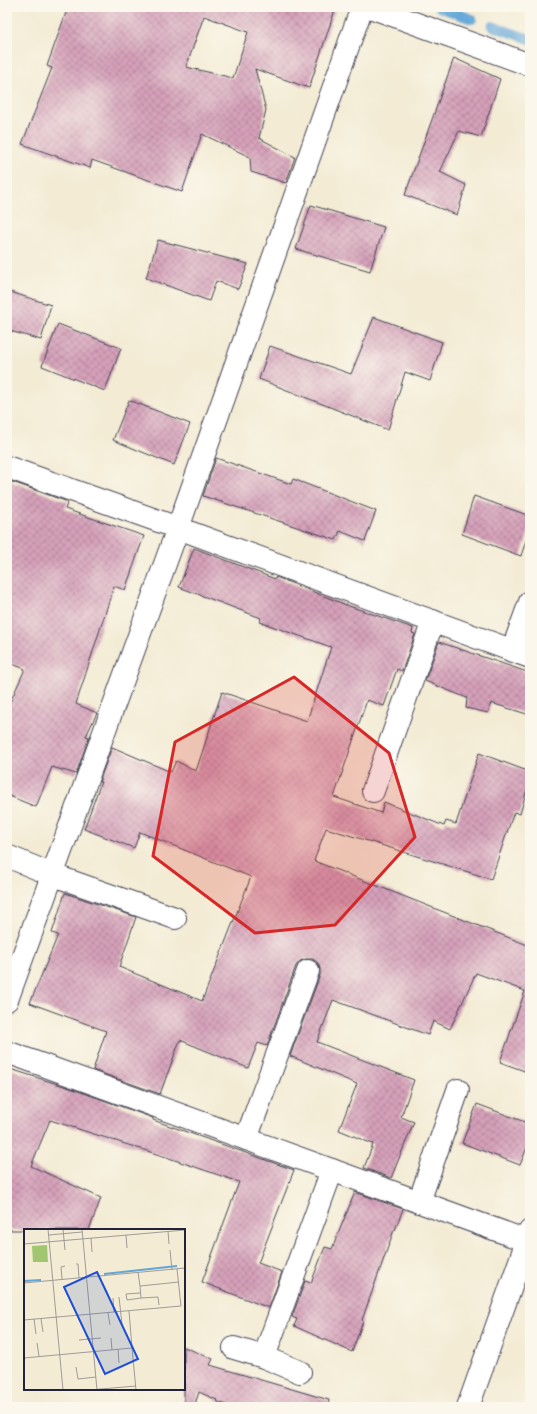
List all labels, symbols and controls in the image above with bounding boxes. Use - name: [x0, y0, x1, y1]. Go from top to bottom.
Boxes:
- inset map: [24, 1229, 185, 1390]

